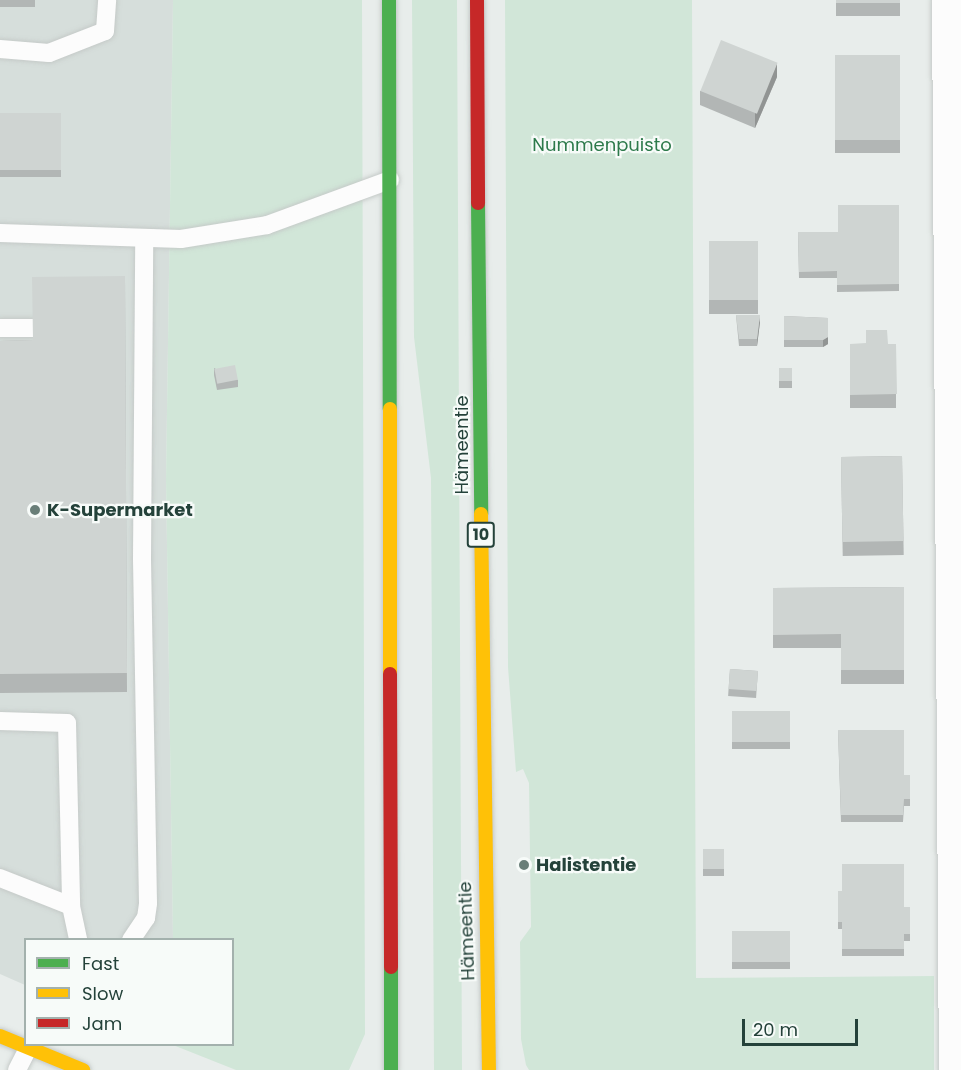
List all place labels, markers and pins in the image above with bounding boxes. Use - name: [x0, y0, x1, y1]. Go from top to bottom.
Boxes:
- place label: K-Supermarket: [47, 499, 193, 521]
- marker: K-Supermarket: [28, 503, 42, 517]
- place label: Halistentie: [536, 854, 636, 876]
- marker: Halistentie: [517, 858, 531, 872]

